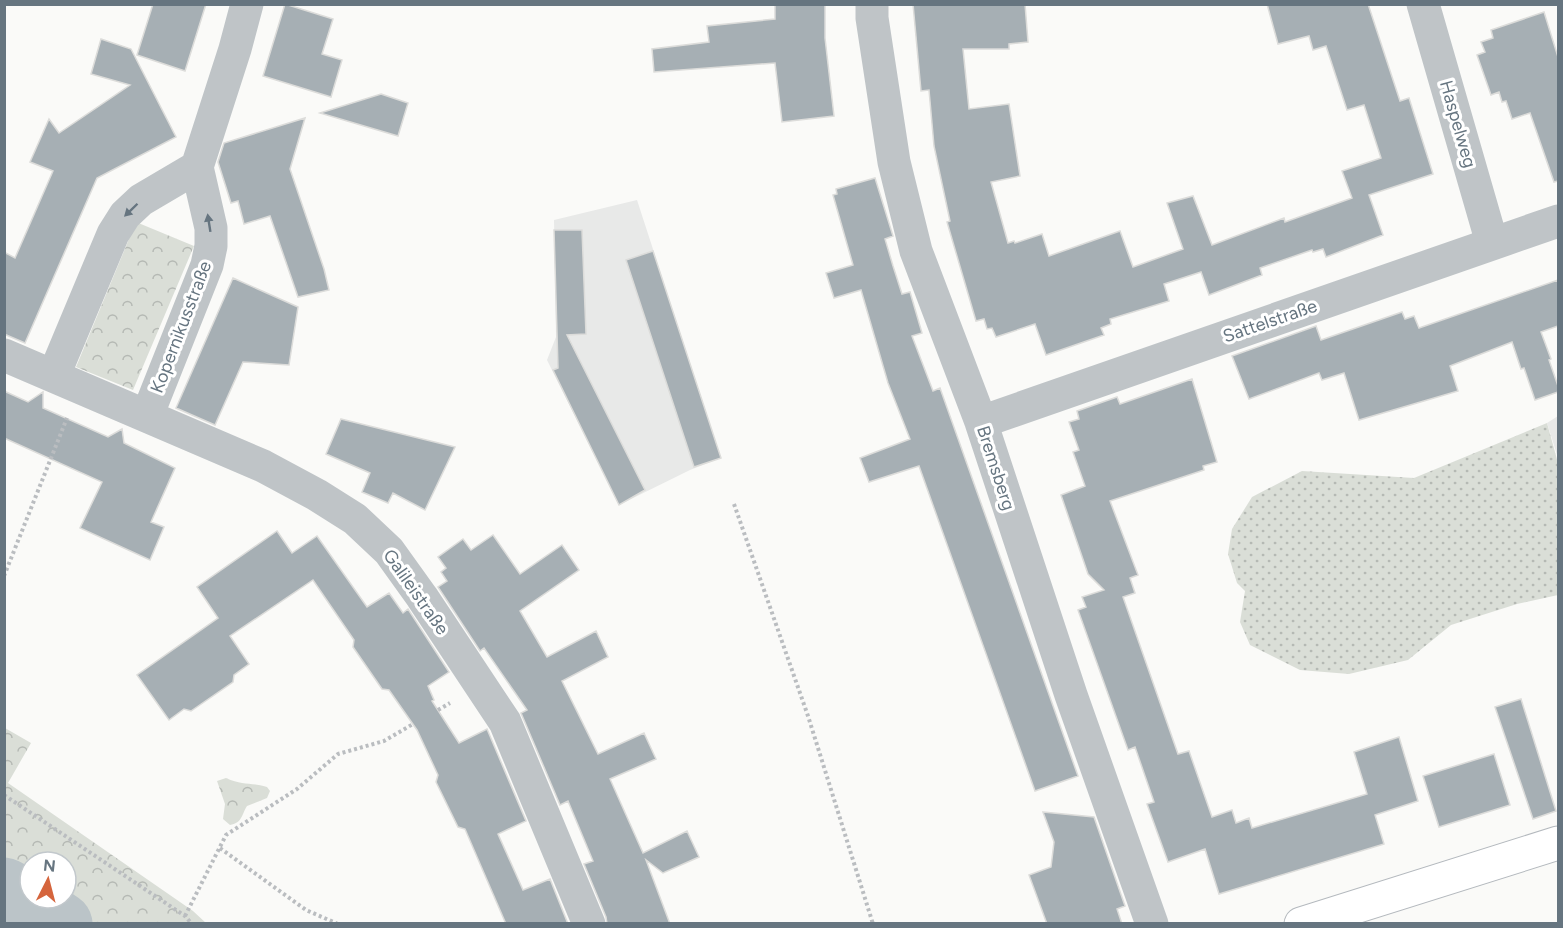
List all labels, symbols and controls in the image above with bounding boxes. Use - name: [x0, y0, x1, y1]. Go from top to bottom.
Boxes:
- street label: Haspelweg: [1435, 78, 1481, 170]
- one-way arrow: [124, 203, 138, 217]
- one-way arrow: [204, 213, 213, 232]
- street label: Kopernikusstraße: [146, 258, 216, 396]
- street label: Sattelstraße: [1220, 295, 1320, 347]
- street label: Bremsberg: [972, 423, 1020, 513]
- street label: Galileistraße: [378, 545, 454, 639]
- north arrow: [18, 850, 78, 910]
- text: N: [42, 855, 57, 876]

